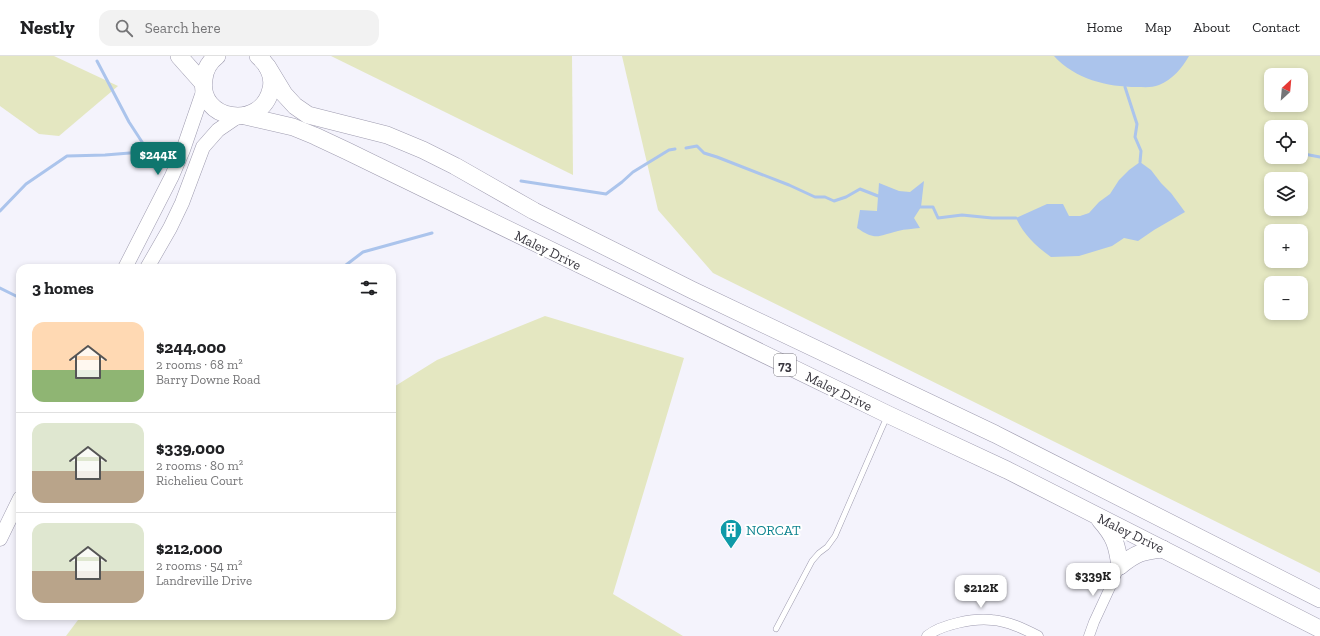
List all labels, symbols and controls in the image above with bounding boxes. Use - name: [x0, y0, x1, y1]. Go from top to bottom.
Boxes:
- search box: [99, 10, 379, 46]
- text: Nestly: [20, 16, 75, 39]
- icon: search: [113, 17, 135, 39]
- text: Search here: [145, 19, 221, 37]
- text: Home: [1087, 19, 1123, 36]
- text: Map: [1145, 19, 1171, 36]
- text: About: [1193, 19, 1230, 36]
- text: Contact: [1252, 19, 1300, 36]
- north arrow: [1264, 68, 1308, 112]
- map controls: [1264, 68, 1308, 320]
- button: locate: [1264, 120, 1308, 164]
- pin: $244K: [130, 142, 186, 176]
- text: $244K: [140, 147, 176, 162]
- button: layers: [1264, 172, 1308, 216]
- button: +: [1264, 224, 1308, 268]
- street label: Maley Drive: [512, 227, 584, 274]
- button: −: [1264, 276, 1308, 320]
- icon: filters: [358, 277, 380, 299]
- text: 3 homes: [32, 278, 94, 298]
- text: $244,000: [156, 337, 226, 357]
- icon: home: [64, 338, 112, 386]
- road number: 73: [774, 354, 796, 376]
- text: 2 rooms · 68 m²: [156, 357, 243, 372]
- street label: Maley Drive: [803, 368, 875, 415]
- text: Barry Downe Road: [156, 372, 260, 387]
- text: $339,000: [156, 438, 225, 458]
- icon: home: [64, 439, 112, 487]
- text: 2 rooms · 80 m²: [156, 458, 243, 473]
- text: Richelieu Court: [156, 473, 243, 488]
- street label: Maley Drive: [1095, 510, 1167, 557]
- building icon: NORCAT: [718, 517, 744, 550]
- place label: NORCAT: [746, 522, 801, 539]
- text: $212,000: [156, 538, 223, 558]
- icon: home: [64, 539, 112, 587]
- text: 2 rooms · 54 m²: [156, 558, 242, 573]
- pin: $339K: [1065, 563, 1121, 597]
- text: $339K: [1075, 568, 1111, 583]
- text: Landreville Drive: [156, 573, 252, 588]
- pin: $212K: [953, 575, 1009, 609]
- text: $212K: [964, 580, 998, 595]

